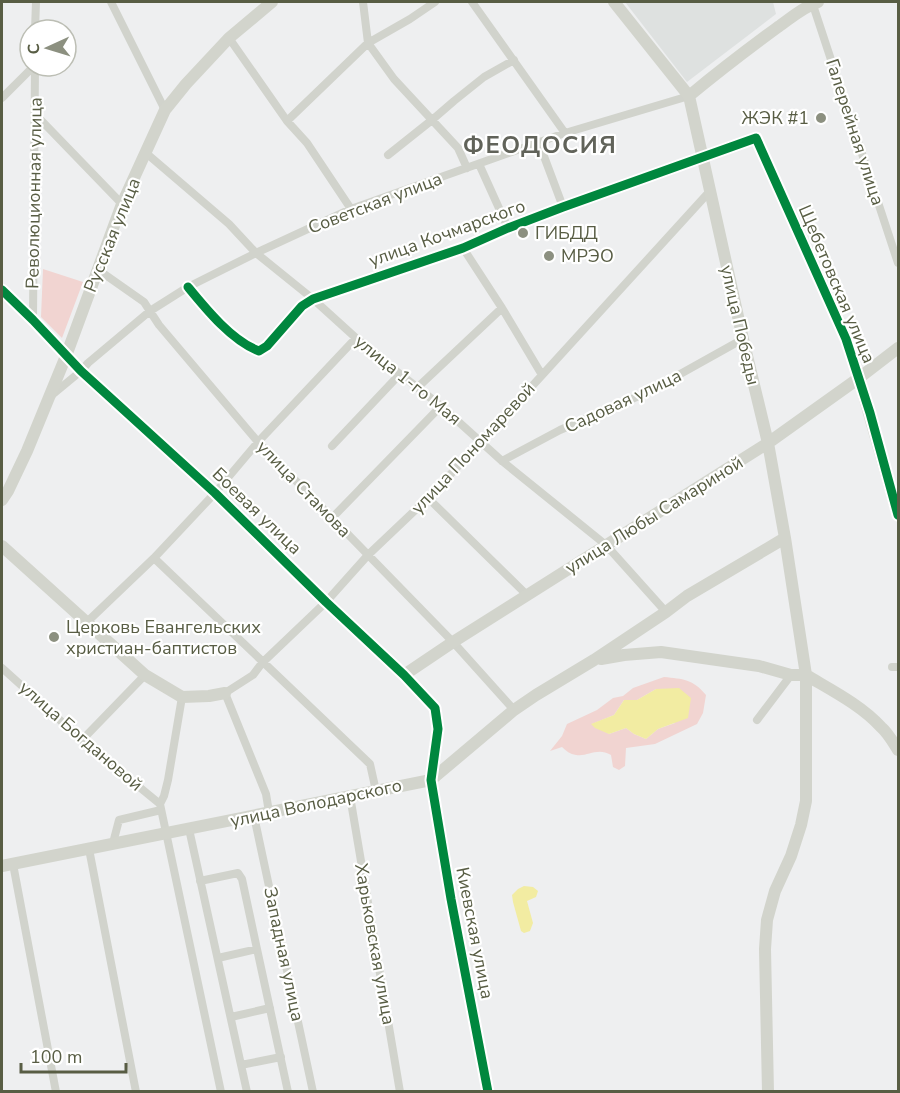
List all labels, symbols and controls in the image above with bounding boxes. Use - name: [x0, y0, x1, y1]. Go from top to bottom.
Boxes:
- north arrow: [18, 18, 78, 78]
- text: С: [23, 43, 45, 55]
- street label: Галерейная улица: [820, 56, 890, 208]
- street label: Революционная улица: [20, 97, 48, 289]
- place label: ЖЭК #1: [741, 106, 809, 130]
- marker: ЖЭК #1: [814, 111, 828, 125]
- district label: ФЕОДОСИЯ: [463, 129, 617, 161]
- street label: Советская улица: [304, 166, 446, 240]
- street label: Русская улица: [78, 174, 146, 296]
- street label: улица Кочмарского: [365, 194, 529, 272]
- street label: Щебетовская улица: [793, 201, 881, 367]
- place label: ГИБДД: [535, 221, 598, 245]
- marker: ГИБДД: [516, 226, 530, 240]
- place label: МРЭО: [561, 244, 614, 268]
- marker: МРЭО: [542, 249, 556, 263]
- street label: улица Победы: [715, 263, 765, 387]
- street label: улица 1-го Мая: [350, 330, 466, 430]
- street label: Садовая улица: [561, 363, 685, 439]
- street label: улица Пономаревой: [406, 377, 540, 519]
- street label: улица Стамова: [252, 435, 356, 543]
- street label: улица Любы Самариной: [560, 450, 748, 580]
- street label: Боевая улица: [207, 462, 307, 560]
- place label: Церковь Евангельских христиан-баптистов: [66, 615, 261, 660]
- marker: Церковь Евангельских христиан-баптистов: [47, 630, 61, 644]
- street label: улица Богдановой: [14, 676, 148, 796]
- street label: улица Володарского: [228, 773, 404, 833]
- street label: Харьковская улица: [349, 861, 401, 1027]
- street label: Киевская улица: [450, 865, 500, 1001]
- street label: Западная улица: [258, 885, 310, 1023]
- scale bar: [21, 1036, 126, 1074]
- text: 100 m: [30, 1045, 82, 1069]

